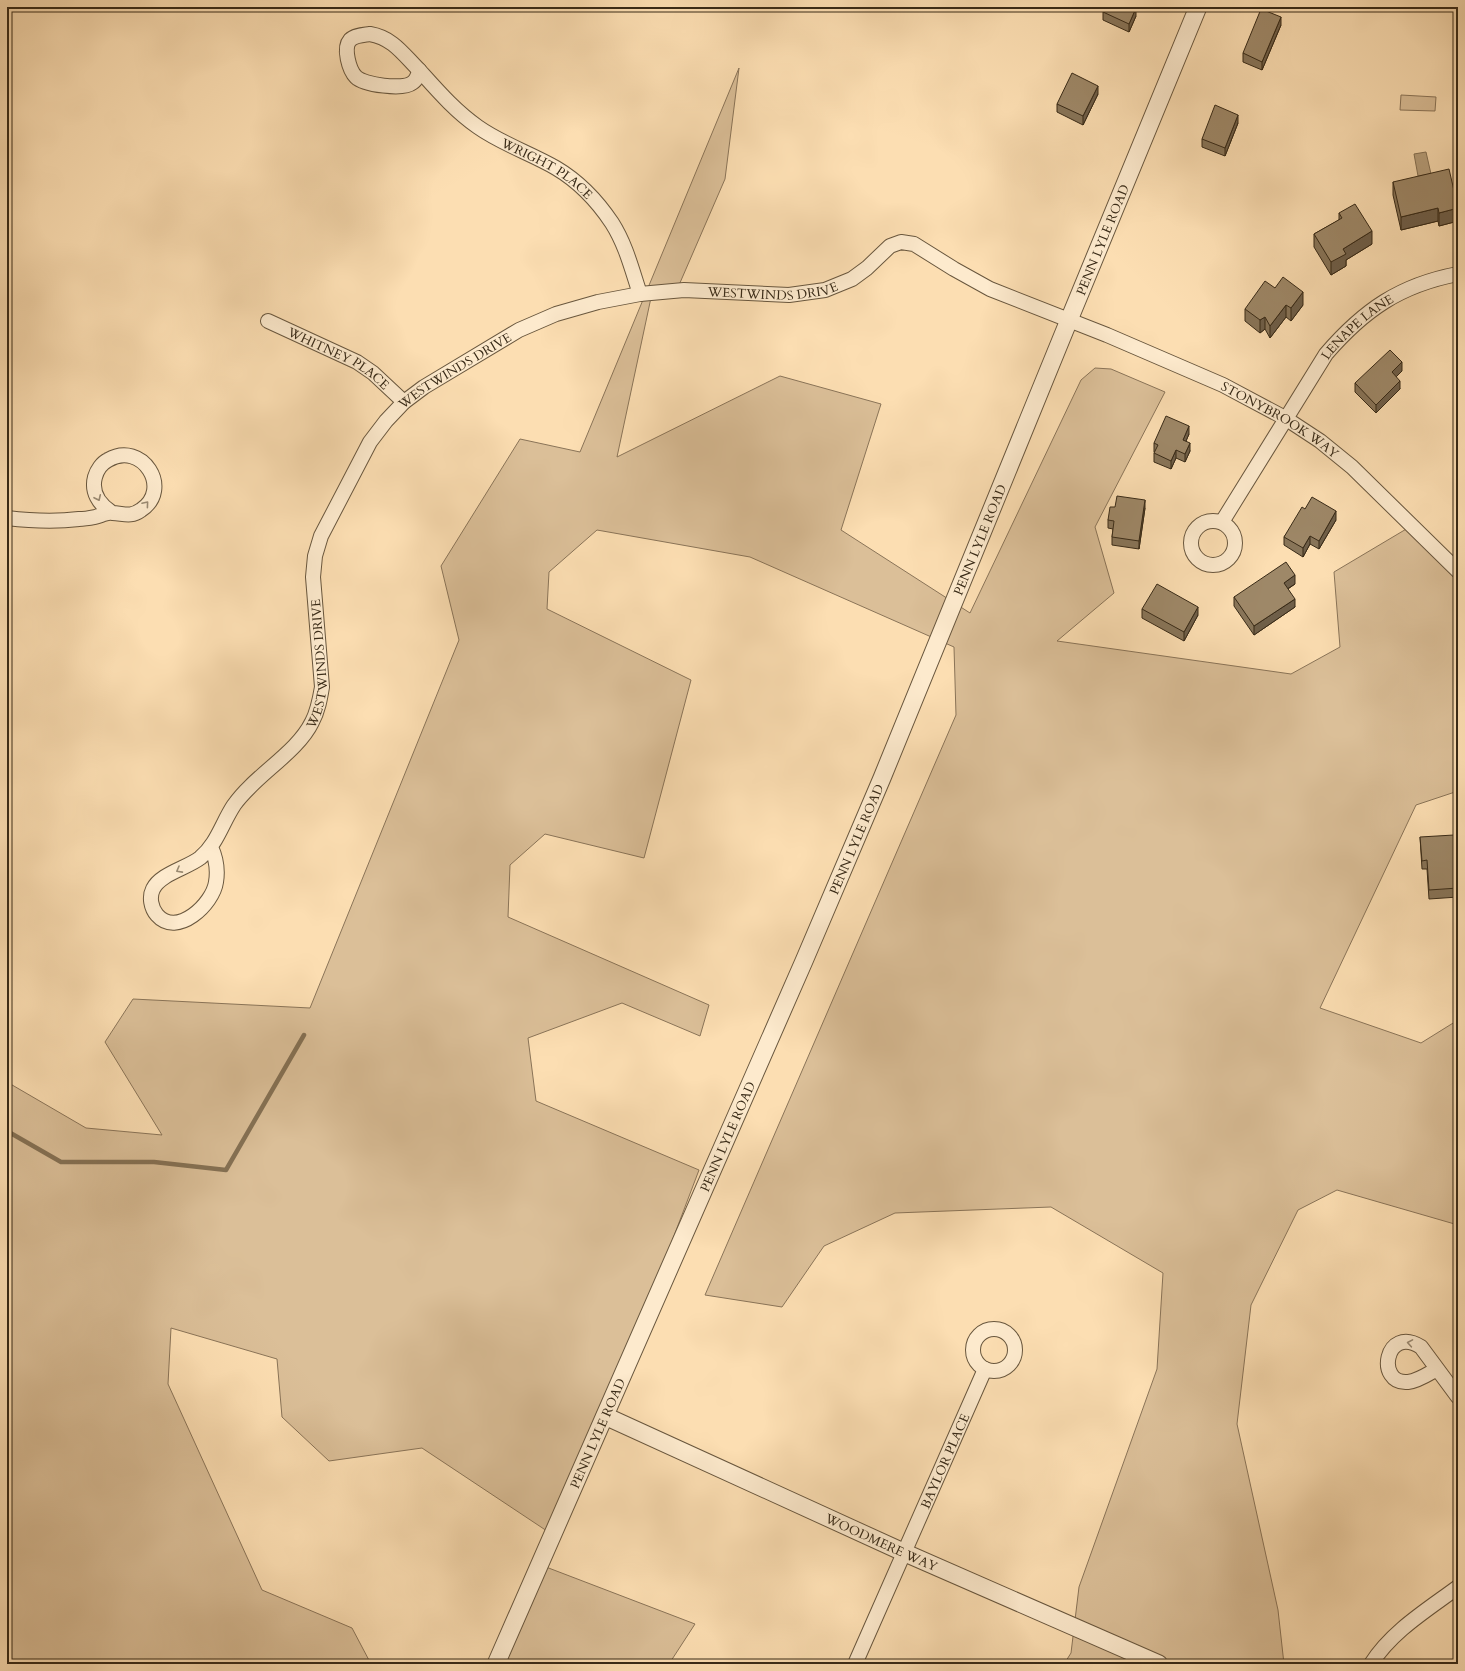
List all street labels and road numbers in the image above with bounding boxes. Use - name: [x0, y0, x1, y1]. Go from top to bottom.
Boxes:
- street label: WRIGHT PLACE: [497, 134, 597, 203]
- street label: PENN LYLE ROAD: [1072, 182, 1134, 298]
- street label: WESTWINDS DRIVE: [706, 278, 841, 305]
- street label: LENAPE LANE: [1317, 290, 1397, 363]
- street label: WHITNEY PLACE: [284, 323, 393, 394]
- street label: WESTWINDS DRIVE: [394, 329, 515, 414]
- street label: STONYBROOK WAY: [1218, 378, 1343, 463]
- street label: PENN LYLE ROAD: [950, 482, 1011, 598]
- street label: WESTWINDS DRIVE: [302, 598, 332, 733]
- street label: PENN LYLE ROAD: [825, 781, 888, 898]
- street label: PENN LYLE ROAD: [696, 1079, 760, 1195]
- street label: PENN LYLE ROAD: [566, 1376, 630, 1491]
- street label: BAYLOR PLACE: [917, 1411, 974, 1512]
- street label: WOODMERE WAY: [821, 1509, 941, 1576]

